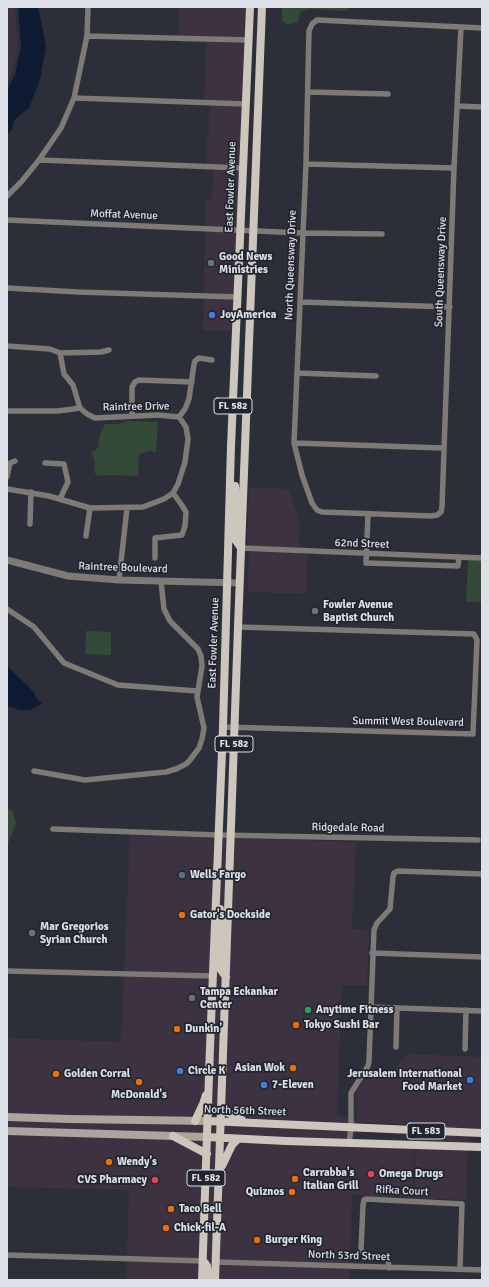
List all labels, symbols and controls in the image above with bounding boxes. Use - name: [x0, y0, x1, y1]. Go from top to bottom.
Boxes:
- street label: East Fowler Avenue: [223, 141, 239, 233]
- street label: Moffat Avenue: [90, 207, 158, 223]
- street label: North Queensway Drive: [282, 210, 300, 320]
- street label: South Queensway Drive: [432, 217, 450, 327]
- place label: Good News Ministries: [219, 250, 272, 276]
- marker: Good News Ministries: [206, 258, 216, 268]
- place label: JoyAmerica: [220, 308, 276, 322]
- marker: JoyAmerica: [207, 310, 217, 320]
- road number: FL 582: [214, 398, 252, 414]
- street label: Raintree Drive: [102, 400, 170, 414]
- street label: 62nd Street: [334, 536, 390, 552]
- street label: Raintree Boulevard: [78, 560, 168, 576]
- street label: East Fowler Avenue: [206, 597, 222, 689]
- place label: Fowler Avenue Baptist Church: [323, 598, 394, 624]
- marker: Fowler Avenue Baptist Church: [310, 606, 320, 616]
- street label: Summit West Boulevard: [352, 714, 464, 730]
- road number: FL 582: [215, 736, 253, 752]
- street label: Ridgedale Road: [312, 821, 384, 835]
- place label: Wells Fargo: [190, 868, 246, 882]
- marker: Wells Fargo: [177, 870, 187, 880]
- place label: Gator's Dockside: [190, 908, 270, 922]
- marker: Gator's Dockside: [177, 910, 187, 920]
- place label: Mar Gregorios Syrian Church: [40, 920, 109, 946]
- marker: Mar Gregorios Syrian Church: [27, 928, 37, 938]
- place label: Tampa Eckankar Center: [200, 985, 278, 1011]
- marker: Tampa Eckankar Center: [187, 993, 197, 1003]
- place label: Anytime Fitness: [316, 1003, 393, 1017]
- marker: Anytime Fitness: [303, 1005, 313, 1015]
- place label: Tokyo Sushi Bar: [304, 1018, 379, 1032]
- marker: Tokyo Sushi Bar: [291, 1020, 301, 1030]
- place label: Dunkin': [185, 1022, 222, 1036]
- marker: Dunkin': [172, 1024, 182, 1034]
- place label: Asian Wok: [235, 1061, 285, 1075]
- marker: Asian Wok: [288, 1063, 298, 1073]
- place label: Circle K: [188, 1064, 225, 1078]
- marker: Circle K: [175, 1066, 185, 1076]
- place label: Golden Corral: [64, 1067, 130, 1081]
- place label: Jerusalem International Food Market: [347, 1067, 462, 1093]
- marker: Golden Corral: [51, 1069, 61, 1079]
- marker: Jerusalem International Food Market: [465, 1075, 475, 1085]
- marker: McDonald's: [134, 1077, 144, 1087]
- place label: 7-Eleven: [272, 1078, 314, 1092]
- marker: 7-Eleven: [259, 1080, 269, 1090]
- place label: McDonald's: [111, 1088, 167, 1102]
- street label: North 56th Street: [204, 1103, 286, 1119]
- road number: FL 583: [407, 1123, 445, 1139]
- place label: Wendy's: [117, 1155, 157, 1169]
- marker: Wendy's: [104, 1157, 114, 1167]
- place label: Carrabba's Italian Grill: [303, 1166, 359, 1192]
- place label: Omega Drugs: [379, 1167, 443, 1181]
- marker: Omega Drugs: [366, 1169, 376, 1179]
- road number: FL 582: [187, 1170, 225, 1186]
- place label: CVS Pharmacy: [77, 1173, 147, 1187]
- marker: Carrabba's Italian Grill: [290, 1174, 300, 1184]
- marker: CVS Pharmacy: [150, 1175, 160, 1185]
- street label: Rifka Court: [375, 1183, 429, 1199]
- place label: Quiznos: [246, 1185, 284, 1199]
- marker: Quiznos: [287, 1187, 297, 1197]
- place label: Taco Bell: [179, 1202, 222, 1216]
- marker: Taco Bell: [166, 1204, 176, 1214]
- place label: Chick-fil-A: [174, 1221, 226, 1235]
- marker: Chick-fil-A: [161, 1223, 171, 1233]
- place label: Burger King: [265, 1233, 322, 1247]
- marker: Burger King: [252, 1235, 262, 1245]
- street label: North 53rd Street: [308, 1248, 390, 1264]

